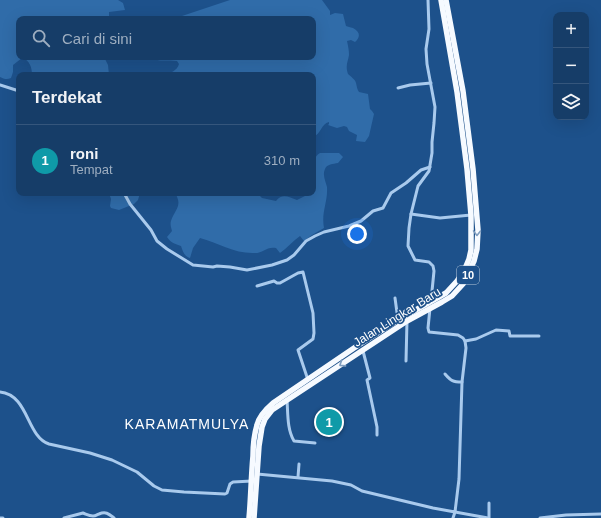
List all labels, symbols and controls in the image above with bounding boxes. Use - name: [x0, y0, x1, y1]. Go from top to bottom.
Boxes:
- map controls: [553, 12, 589, 120]
- button: +: [553, 12, 589, 48]
- search box: [16, 16, 316, 60]
- icon: search: [30, 27, 52, 49]
- text: Cari di sini: [62, 30, 132, 47]
- button: −: [553, 48, 589, 84]
- button: layers: [553, 84, 589, 120]
- text: Terdekat: [32, 88, 102, 107]
- text: roni: [70, 145, 98, 162]
- text: 1: [41, 153, 49, 168]
- text: 310 m: [264, 153, 300, 168]
- text: Tempat: [70, 162, 113, 177]
- your location: [347, 224, 367, 244]
- one-way arrow: [473, 230, 481, 236]
- road number: 10: [457, 266, 479, 284]
- street label: Jalan Lingkar Baru: [351, 285, 443, 349]
- one-way arrow: [339, 359, 346, 367]
- pin: 1: [316, 407, 342, 437]
- district label: KARAMATMULYA: [125, 416, 249, 432]

